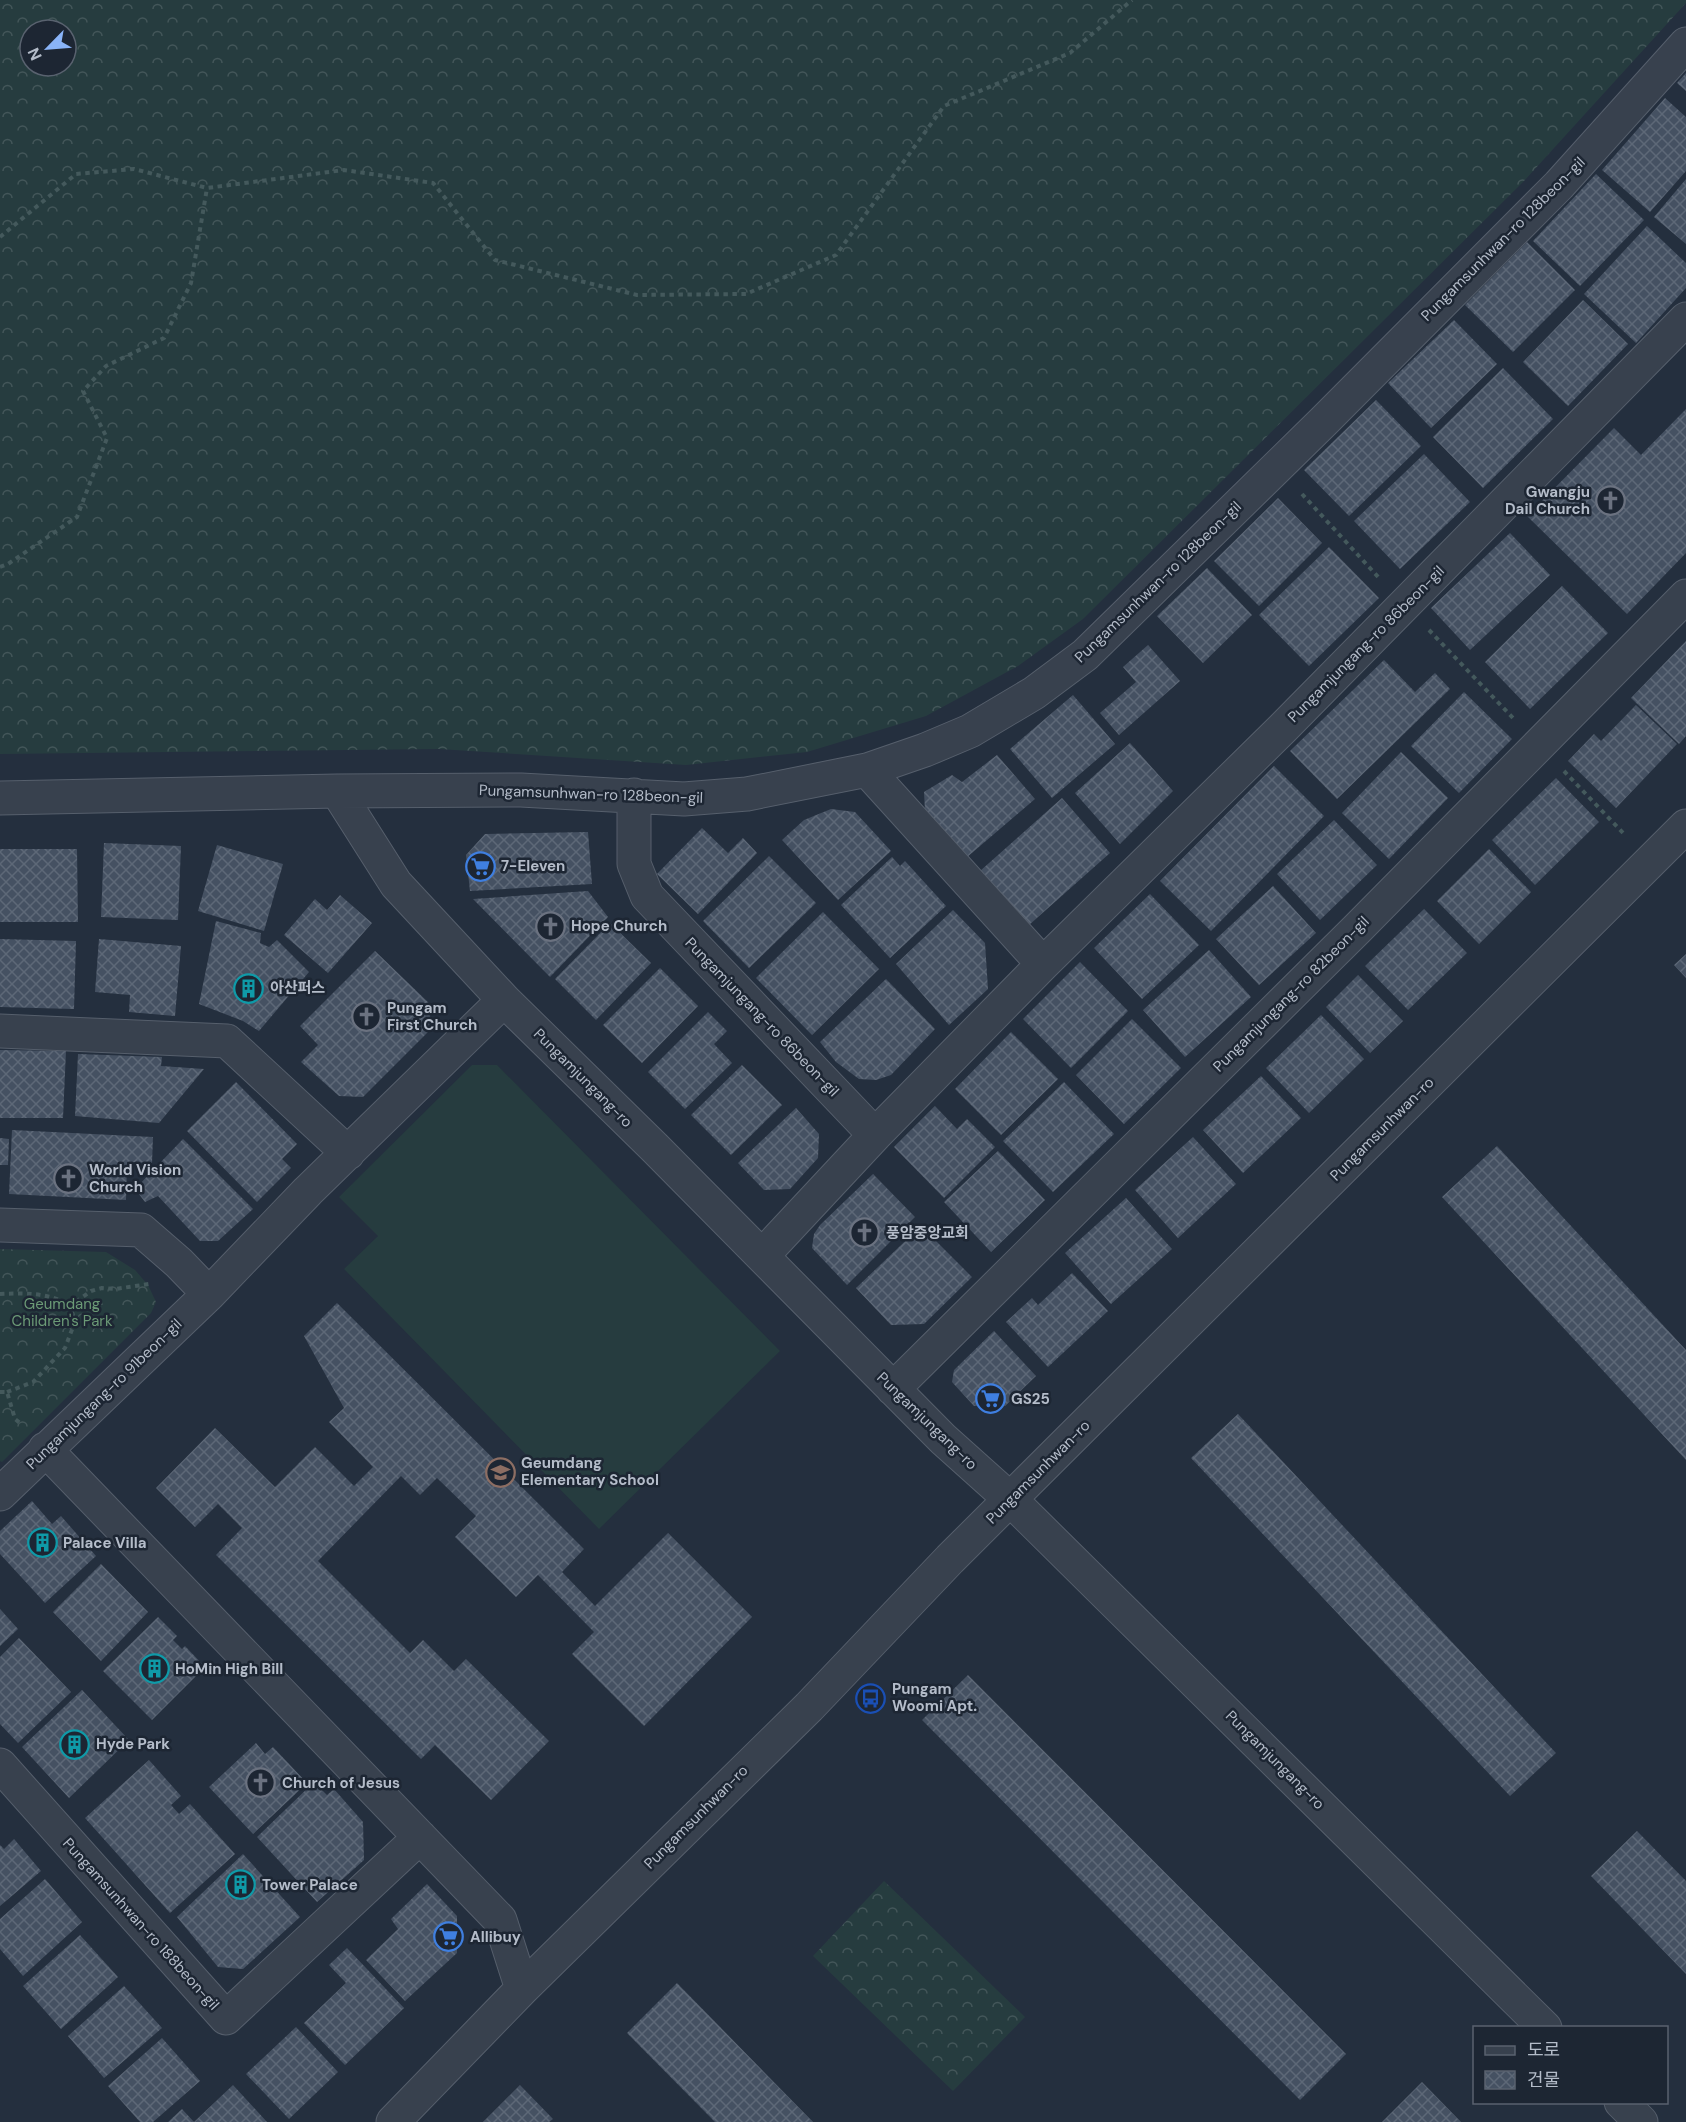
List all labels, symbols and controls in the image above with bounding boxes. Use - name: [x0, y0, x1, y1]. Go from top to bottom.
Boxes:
- north arrow: [18, 18, 78, 78]
- text: N: [23, 44, 47, 64]
- street label: Pungamsunhwan-ro 128beon-gil: [1417, 153, 1589, 325]
- place label: Gwangju Dail Church: [1505, 482, 1590, 519]
- church icon: Gwangju Dail Church: [1595, 485, 1627, 517]
- street label: Pungamsunhwan-ro 128beon-gil: [1070, 497, 1246, 667]
- street label: Pungamjungang-ro 86beon-gil: [1283, 561, 1449, 727]
- street label: Pungamsunhwan-ro 128beon-gil: [479, 780, 703, 808]
- supermarket icon: 7-Eleven: [464, 850, 496, 882]
- place label: 7-Eleven: [501, 856, 565, 876]
- church icon: Hope Church: [534, 910, 566, 942]
- street label: Pungamjungang-ro 82beon-gil: [1209, 912, 1373, 1076]
- place label: Hope Church: [571, 916, 667, 936]
- street label: Pungamjungang-ro 86beon-gil: [681, 933, 843, 1101]
- building icon: 아산퍼스: [233, 972, 265, 1004]
- place label: 아산퍼스: [270, 978, 325, 998]
- place label: Pungam First Church: [387, 998, 477, 1035]
- church icon: Pungam First Church: [350, 1001, 382, 1033]
- street label: Pungamjungang-ro: [529, 1024, 637, 1132]
- street label: Pungamsunhwan-ro: [1326, 1073, 1438, 1185]
- place label: World Vision Church: [89, 1160, 181, 1197]
- church icon: World Vision Church: [52, 1163, 84, 1195]
- church icon: 풍암중앙교회: [849, 1217, 881, 1249]
- place label: 풍암중앙교회: [886, 1223, 969, 1243]
- park label: Geumdang Children's Park: [12, 1294, 113, 1331]
- street label: Pungamjungang-ro 91beon-gil: [22, 1314, 186, 1474]
- street label: Pungamjungang-ro: [872, 1368, 982, 1474]
- supermarket icon: GS25: [974, 1383, 1006, 1415]
- place label: GS25: [1011, 1389, 1050, 1409]
- street label: Pungamsunhwan-ro: [982, 1416, 1094, 1528]
- place label: Geumdang Elementary School: [521, 1453, 659, 1490]
- school or university icon: Geumdang Elementary School: [484, 1456, 516, 1488]
- building icon: Palace Villa: [26, 1527, 58, 1559]
- place label: Palace Villa: [63, 1533, 146, 1553]
- building icon: HoMin High Bill: [138, 1653, 170, 1685]
- place label: HoMin High Bill: [175, 1659, 283, 1679]
- place label: Pungam Woomi Apt.: [892, 1679, 977, 1716]
- bus stop icon: Pungam Woomi Apt.: [855, 1682, 887, 1714]
- street label: Pungamjungang-ro: [1221, 1706, 1329, 1814]
- building icon: Hyde Park: [59, 1728, 91, 1760]
- place label: Hyde Park: [96, 1734, 170, 1754]
- street label: Pungamsunhwan-ro: [640, 1761, 752, 1873]
- church icon: Church of Jesus: [245, 1767, 277, 1799]
- place label: Church of Jesus: [282, 1773, 400, 1793]
- street label: Pungamsunhwan-ro 188beon-gil: [58, 1834, 224, 2014]
- building icon: Tower Palace: [225, 1869, 257, 1901]
- place label: Tower Palace: [262, 1875, 358, 1895]
- supermarket icon: Allibuy: [433, 1921, 465, 1953]
- place label: Allibuy: [470, 1927, 521, 1947]
- legend: [1473, 2026, 1668, 2104]
- text: 도로: [1527, 2038, 1560, 2062]
- text: 건물: [1527, 2068, 1560, 2092]

